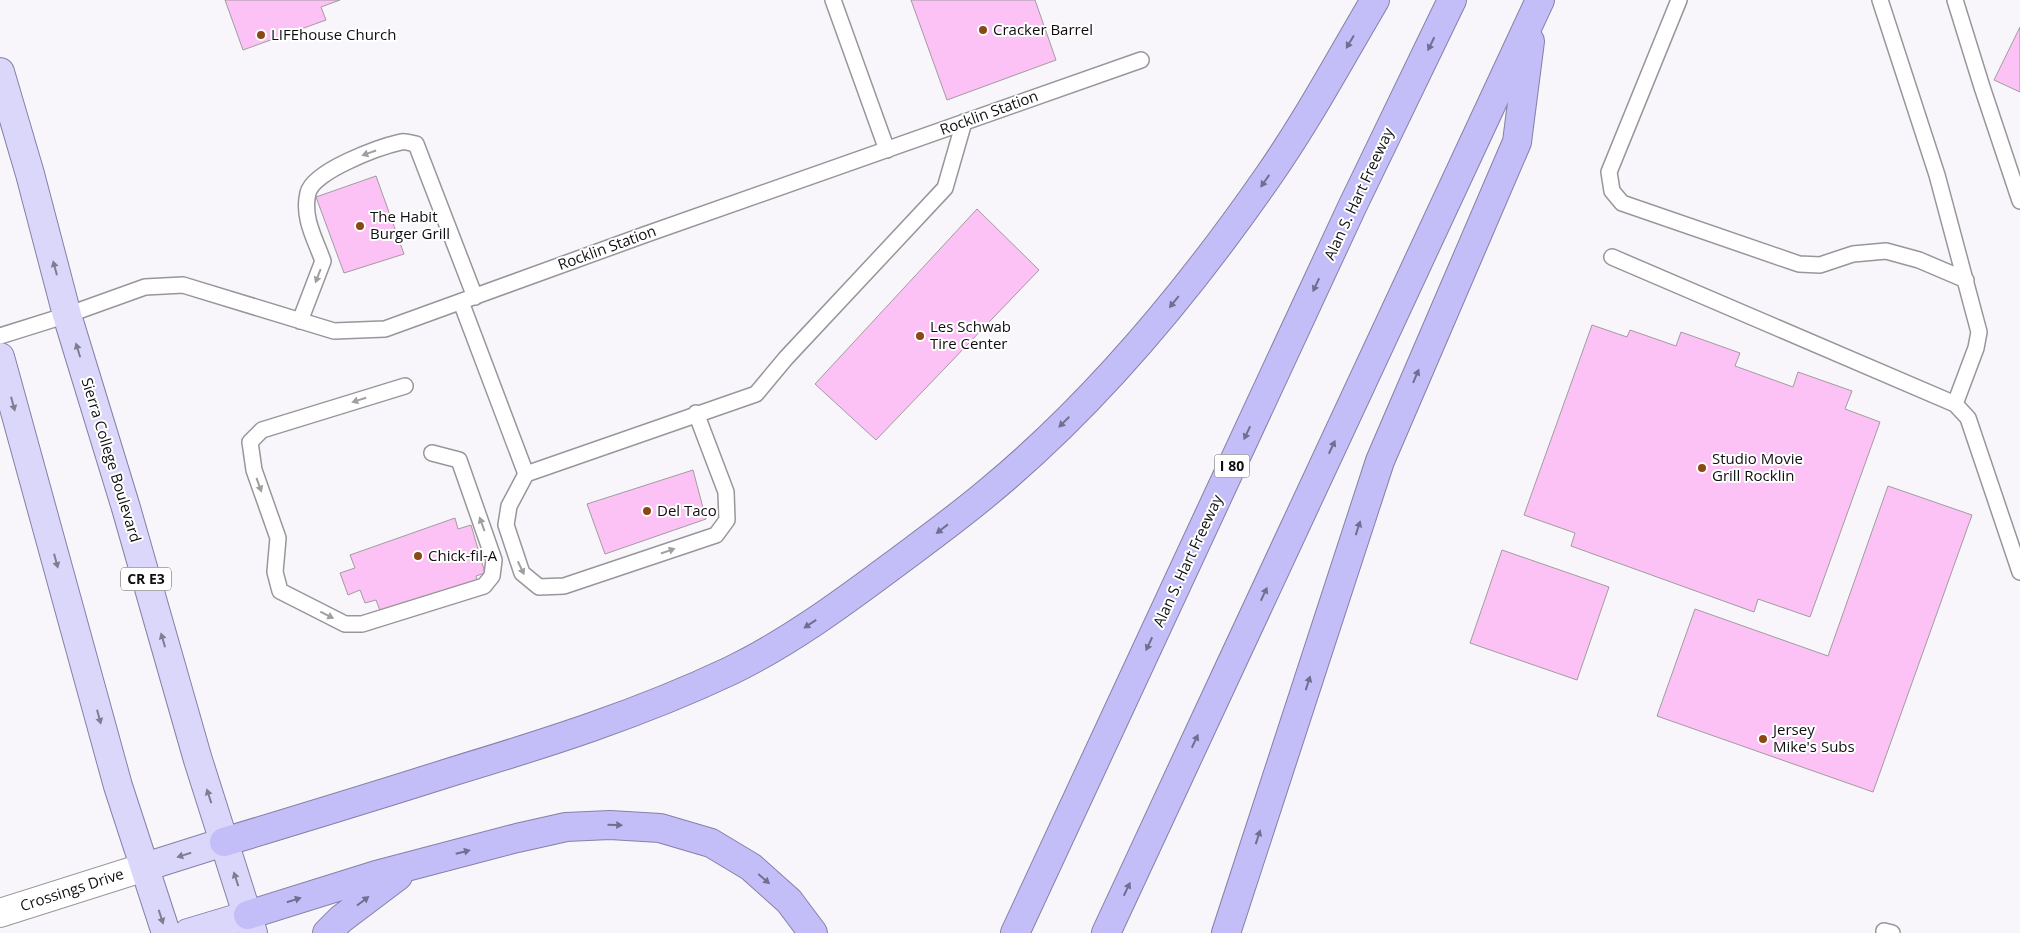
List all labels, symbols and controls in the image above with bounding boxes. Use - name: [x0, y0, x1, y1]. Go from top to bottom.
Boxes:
- place label: Cracker Barrel: [993, 19, 1093, 39]
- place label: LIFEhouse Church: [271, 24, 396, 44]
- marker: Cracker Barrel: [977, 24, 989, 36]
- marker: LIFEhouse Church: [255, 29, 267, 41]
- one-way arrow: [1346, 34, 1354, 49]
- one-way arrow: [1426, 37, 1434, 51]
- street label: Rocklin Station: [937, 85, 1041, 139]
- street label: Alan S. Hart Freeway: [1319, 124, 1398, 263]
- one-way arrow: [362, 150, 377, 157]
- one-way arrow: [1260, 174, 1271, 187]
- place label: The Habit Burger Grill: [370, 206, 450, 243]
- marker: The Habit Burger Grill: [354, 220, 366, 232]
- street label: Rocklin Station: [555, 220, 659, 274]
- one-way arrow: [51, 260, 59, 276]
- one-way arrow: [313, 269, 321, 283]
- one-way arrow: [1311, 278, 1319, 292]
- one-way arrow: [1168, 296, 1180, 308]
- place label: Les Schwab Tire Center: [930, 316, 1011, 353]
- marker: Les Schwab Tire Center: [914, 330, 926, 342]
- one-way arrow: [73, 342, 81, 357]
- one-way arrow: [1413, 369, 1421, 383]
- street label: Sierra College Boulevard: [77, 375, 147, 544]
- one-way arrow: [9, 396, 17, 412]
- one-way arrow: [351, 397, 366, 404]
- one-way arrow: [1058, 416, 1070, 428]
- one-way arrow: [1243, 426, 1251, 440]
- one-way arrow: [1329, 440, 1337, 454]
- place label: Studio Movie Grill Rocklin: [1712, 448, 1803, 485]
- road number: I 80: [1214, 454, 1250, 478]
- marker: Studio Movie Grill Rocklin: [1696, 462, 1708, 474]
- one-way arrow: [255, 478, 263, 493]
- street label: Alan S. Hart Freeway: [1148, 491, 1227, 630]
- place label: Del Taco: [657, 500, 717, 520]
- marker: Del Taco: [641, 505, 653, 517]
- one-way arrow: [478, 516, 485, 531]
- one-way arrow: [1354, 520, 1362, 535]
- one-way arrow: [936, 523, 949, 534]
- place label: Chick-fil-A: [428, 545, 498, 565]
- one-way arrow: [661, 547, 676, 554]
- marker: Chick-fil-A: [412, 550, 424, 562]
- one-way arrow: [53, 553, 61, 568]
- one-way arrow: [517, 560, 526, 575]
- road number: CR E3: [121, 568, 171, 590]
- one-way arrow: [1260, 587, 1268, 601]
- one-way arrow: [320, 611, 334, 619]
- one-way arrow: [803, 619, 817, 628]
- one-way arrow: [159, 633, 167, 648]
- one-way arrow: [1145, 637, 1153, 651]
- one-way arrow: [1305, 675, 1312, 690]
- one-way arrow: [96, 710, 104, 725]
- place label: Jersey Mike's Subs: [1771, 719, 1855, 756]
- marker: Jersey Mike's Subs: [1757, 733, 1769, 745]
- one-way arrow: [1191, 734, 1200, 749]
- one-way arrow: [205, 788, 213, 803]
- one-way arrow: [607, 822, 623, 830]
- one-way arrow: [1254, 829, 1262, 844]
- one-way arrow: [456, 848, 471, 856]
- one-way arrow: [177, 851, 192, 859]
- street label: Crossings Drive: [17, 863, 126, 915]
- one-way arrow: [232, 871, 239, 886]
- one-way arrow: [758, 873, 770, 885]
- one-way arrow: [1123, 882, 1131, 896]
- one-way arrow: [287, 896, 302, 904]
- one-way arrow: [357, 896, 370, 907]
- one-way arrow: [158, 909, 165, 924]

